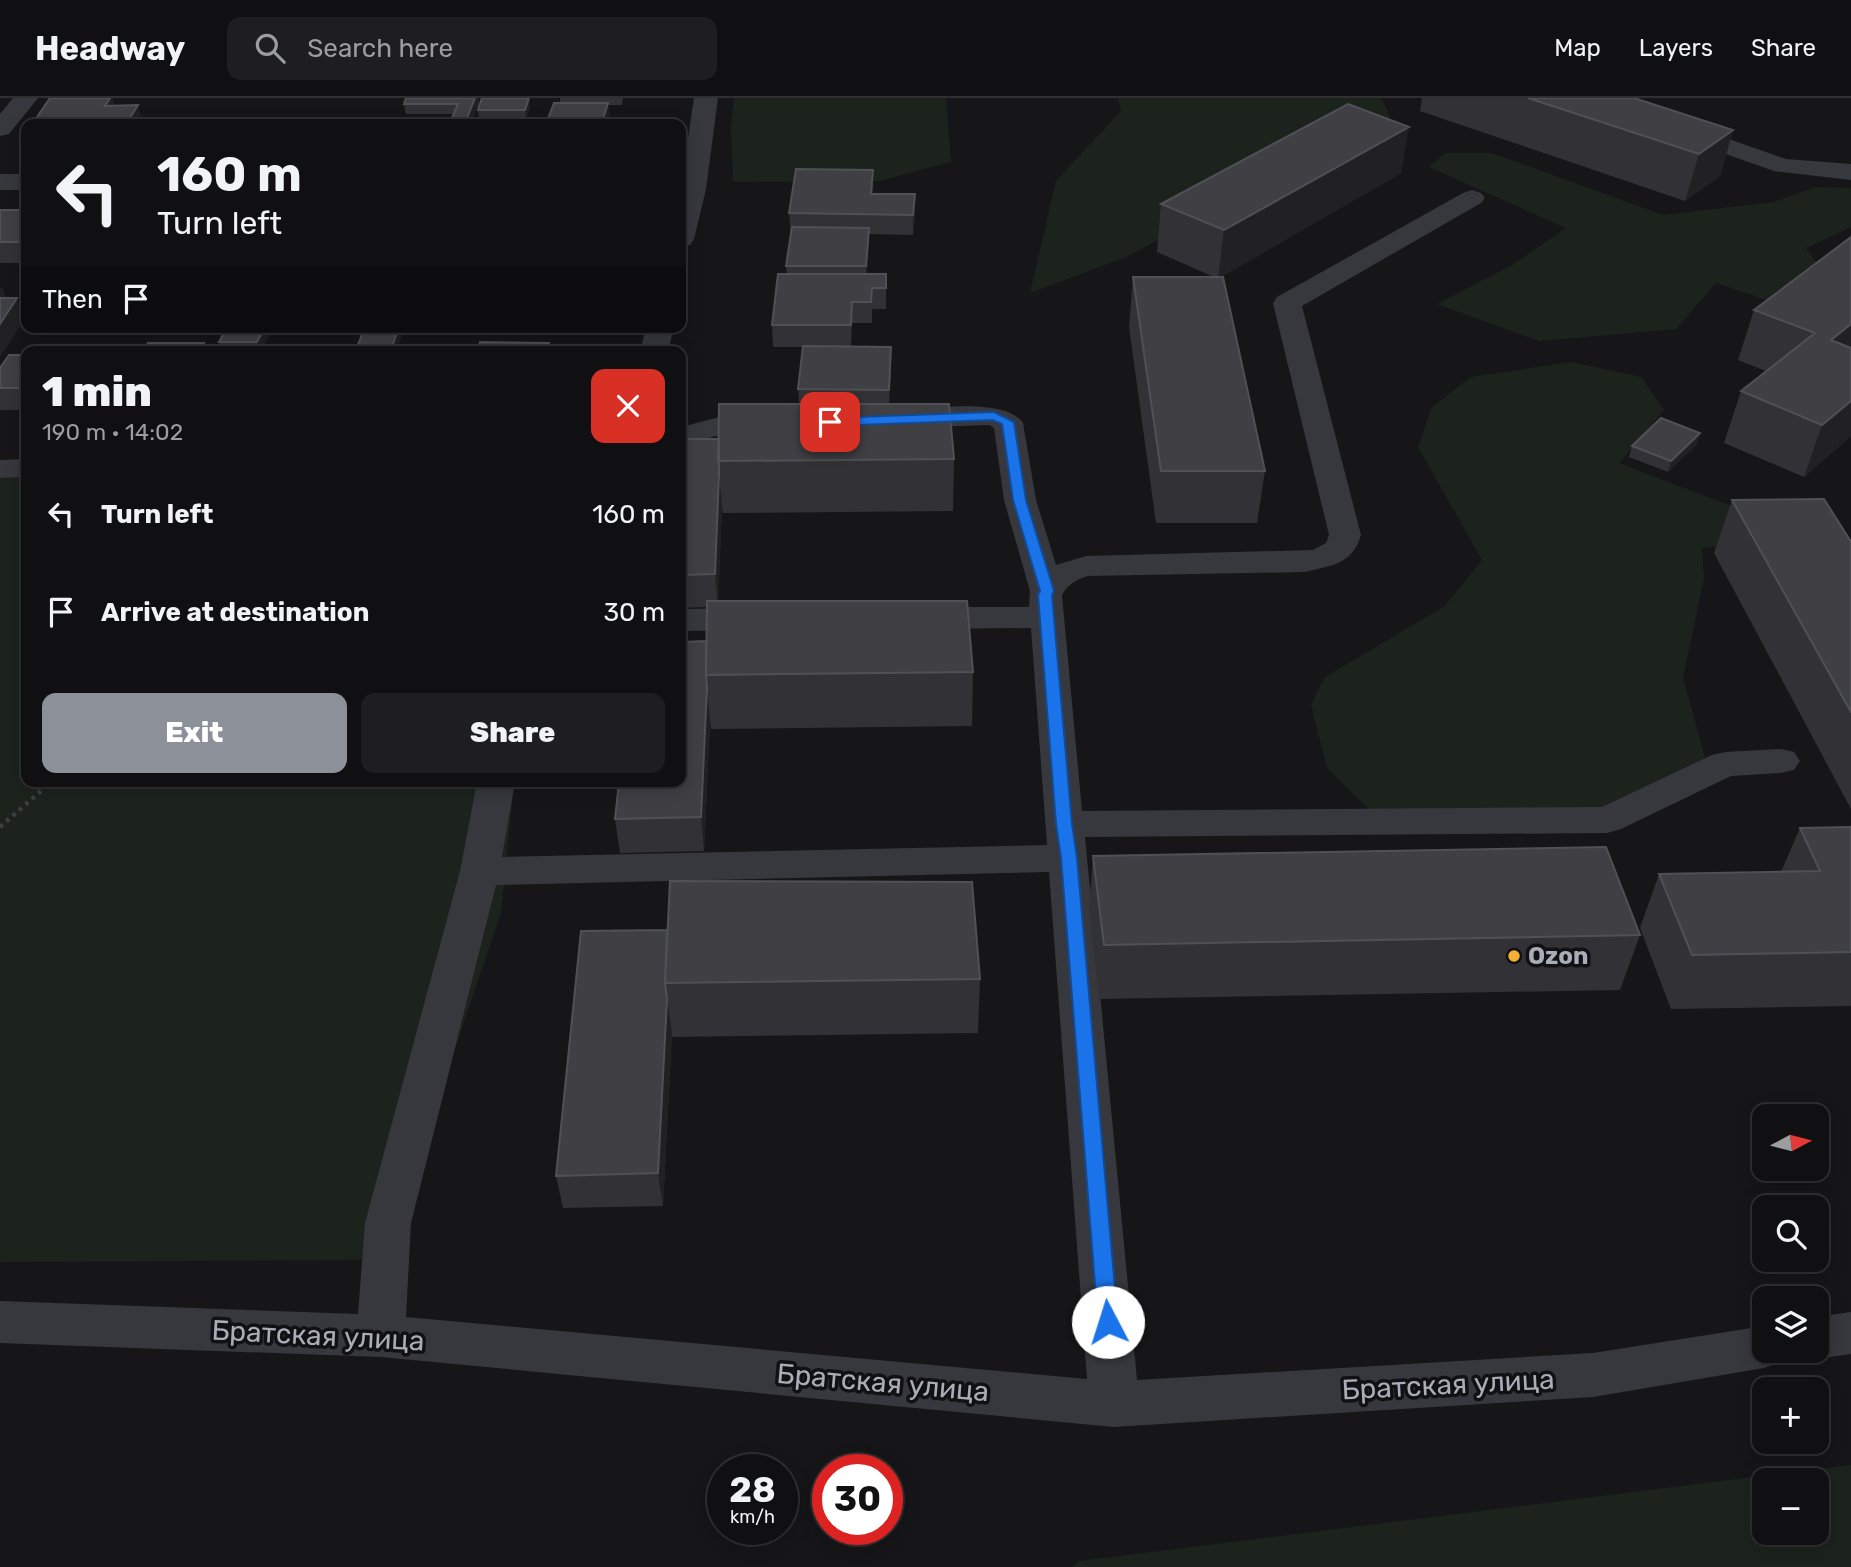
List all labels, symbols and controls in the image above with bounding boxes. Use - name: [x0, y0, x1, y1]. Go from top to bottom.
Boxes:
- search box: [227, 17, 717, 80]
- text: Headway: [35, 29, 185, 68]
- icon: search: [251, 29, 289, 67]
- text: Search here: [307, 33, 453, 64]
- text: Map: [1554, 34, 1601, 62]
- text: Layers: [1639, 34, 1713, 62]
- text: Share: [1751, 34, 1816, 62]
- text: 160 m: [157, 145, 302, 203]
- icon: left: [42, 147, 133, 238]
- text: Turn left: [157, 204, 282, 242]
- icon: arrive: [117, 280, 155, 318]
- text: Then: [42, 284, 103, 315]
- text: 1 min: [42, 367, 152, 417]
- button: close: [591, 369, 665, 443]
- pin: [800, 392, 860, 452]
- icon: arrive: [811, 403, 849, 441]
- text: 190 m · 14:02: [42, 418, 183, 446]
- icon: left: [42, 495, 80, 533]
- text: Turn left: [101, 499, 213, 530]
- text: 160 m: [592, 499, 665, 530]
- icon: arrive: [42, 593, 80, 631]
- text: Arrive at destination: [101, 597, 369, 628]
- text: 30 m: [603, 597, 665, 628]
- button: Exit: [42, 693, 347, 773]
- button: Share: [361, 693, 665, 773]
- place label: Ozon: [1528, 942, 1588, 970]
- marker: Ozon: [1506, 948, 1522, 964]
- north arrow: [1752, 1104, 1829, 1181]
- map controls: [1752, 1104, 1829, 1545]
- button: search: [1752, 1195, 1829, 1272]
- position arrow: [1071, 1285, 1145, 1359]
- button: layers: [1752, 1286, 1829, 1363]
- street label: Братская улица: [211, 1313, 425, 1358]
- street label: Братская улица: [775, 1357, 990, 1408]
- street label: Братская улица: [1341, 1362, 1555, 1407]
- button: +: [1752, 1377, 1829, 1454]
- speed limit sign: 30: [812, 1454, 903, 1545]
- button: −: [1752, 1468, 1829, 1545]
- text: 28: [729, 1469, 776, 1511]
- text: km/h: [730, 1506, 775, 1528]

